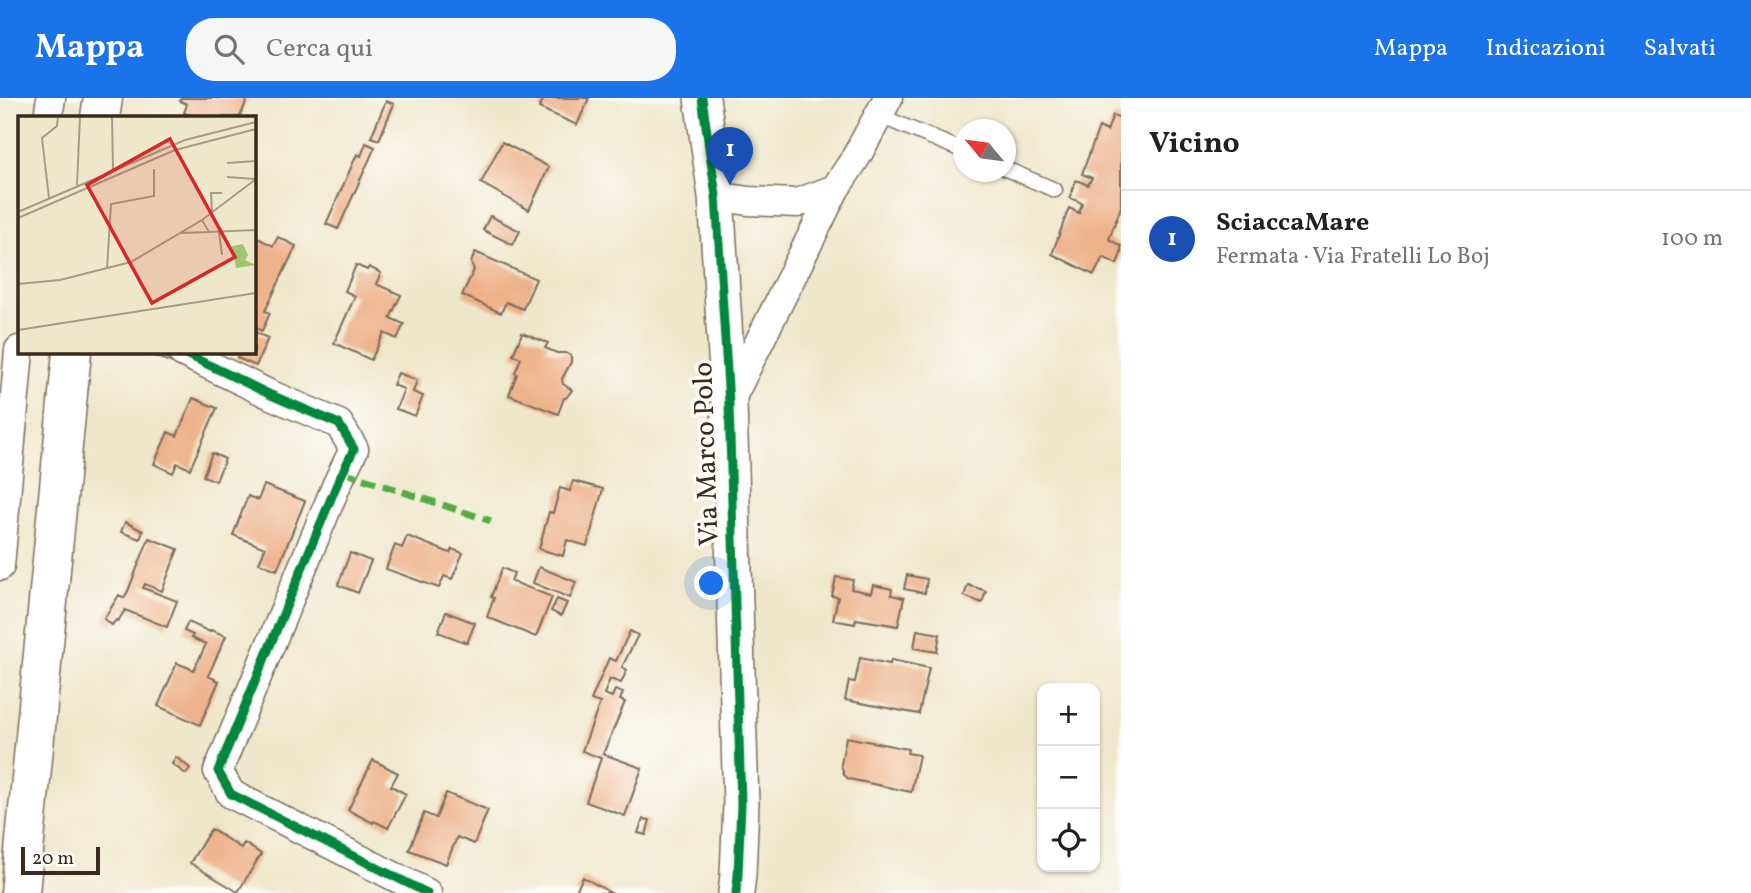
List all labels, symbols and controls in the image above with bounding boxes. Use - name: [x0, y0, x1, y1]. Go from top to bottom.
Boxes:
- search box: [186, 18, 676, 81]
- text: Mappa: [35, 26, 144, 72]
- icon: search: [210, 30, 248, 68]
- text: Cerca qui: [266, 31, 373, 67]
- text: Mappa: [1374, 32, 1448, 66]
- text: Indicazioni: [1486, 32, 1606, 66]
- text: Salvati: [1644, 32, 1716, 66]
- inset map: [18, 116, 256, 354]
- north arrow: [953, 119, 1016, 182]
- text: Vicino: [1149, 123, 1240, 165]
- pin: 1: [707, 127, 753, 185]
- text: SciaccaMare: [1216, 205, 1369, 241]
- text: 1: [1167, 223, 1177, 255]
- text: 100 m: [1661, 223, 1723, 255]
- text: Fermata · Via Fratelli Lo Boj: [1216, 241, 1490, 273]
- street label: Via Marco Polo: [684, 361, 730, 547]
- your location: [694, 566, 728, 600]
- map controls: [1037, 683, 1100, 872]
- button: +: [1037, 683, 1100, 746]
- button: −: [1037, 746, 1100, 809]
- button: locate: [1037, 809, 1100, 872]
- scale bar: [21, 844, 100, 876]
- text: 20 m: [32, 846, 74, 872]

